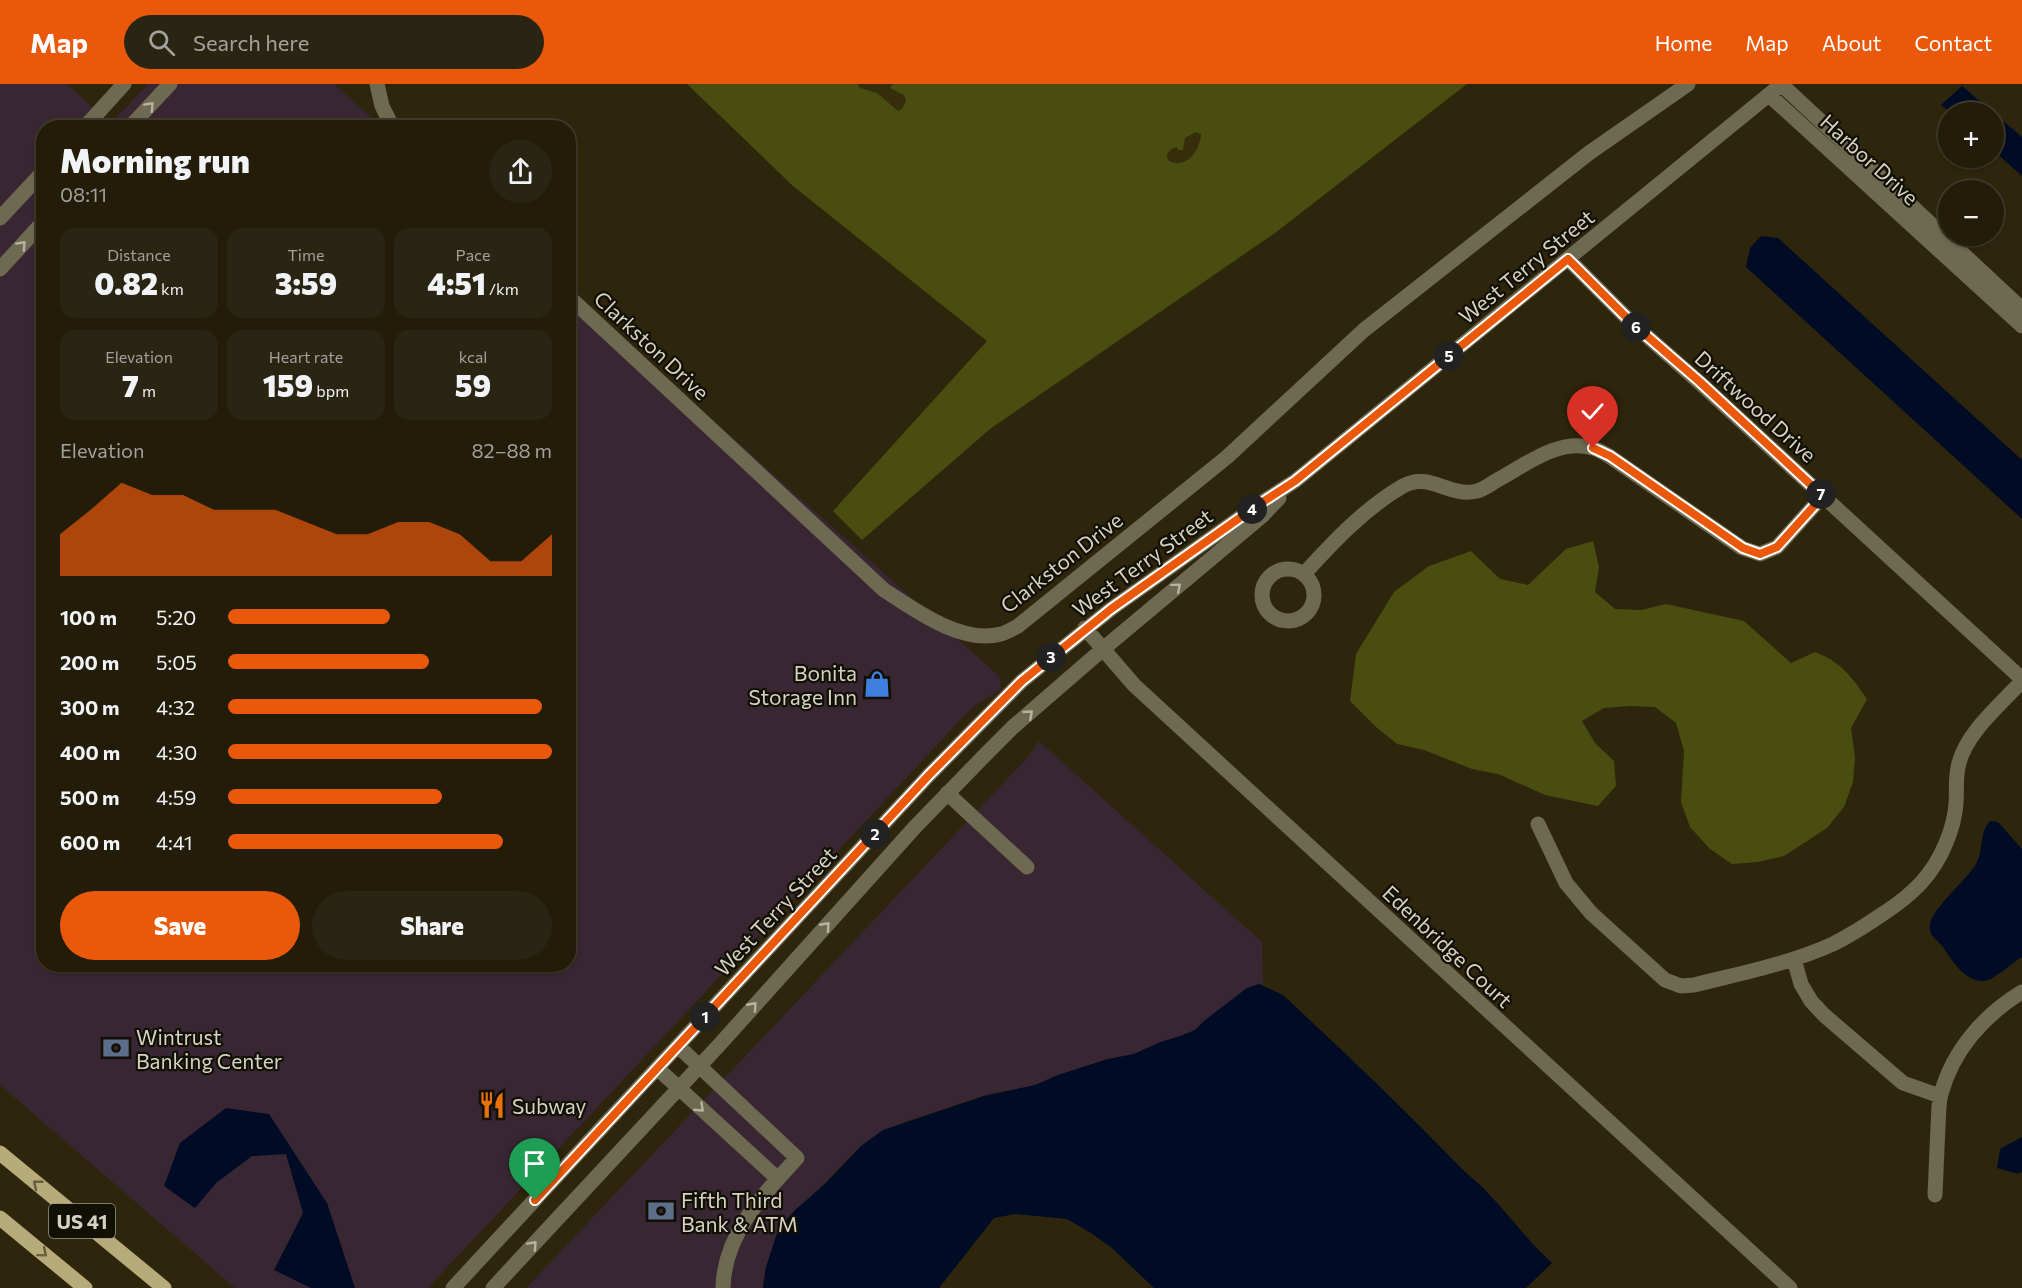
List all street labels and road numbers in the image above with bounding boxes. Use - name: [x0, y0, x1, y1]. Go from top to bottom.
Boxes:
- street label: Harbor Drive: [1816, 108, 1924, 210]
- street label: West Terry Street: [1453, 204, 1599, 328]
- street label: Clarkston Drive: [589, 285, 715, 405]
- street label: Driftwood Drive: [1690, 345, 1822, 467]
- street label: West Terry Street: [1067, 503, 1217, 621]
- street label: Clarkston Drive: [995, 507, 1127, 617]
- street label: West Terry Street: [709, 841, 841, 981]
- street label: Edenbridge Court: [1378, 880, 1518, 1012]
- road number: US 41: [49, 1204, 115, 1238]

